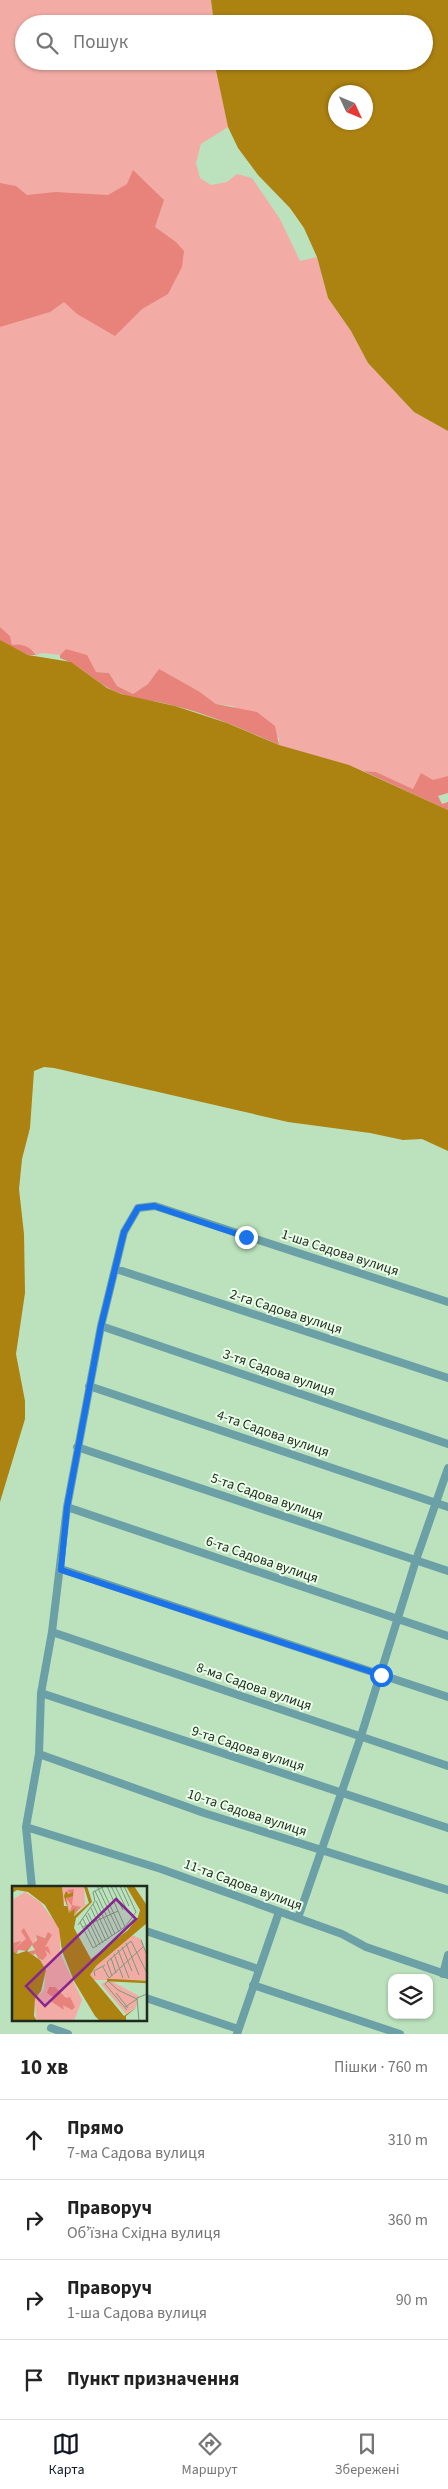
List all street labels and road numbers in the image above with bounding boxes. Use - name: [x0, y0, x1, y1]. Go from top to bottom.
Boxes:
- street label: 1-ша Садова вулиця: [279, 1225, 401, 1281]
- street label: 2-га Садова вулиця: [227, 1284, 345, 1340]
- street label: 3-тя Садова вулиця: [220, 1344, 338, 1402]
- street label: 4-та Садова вулиця: [214, 1405, 332, 1463]
- street label: 5-та Садова вулиця: [208, 1468, 326, 1526]
- street label: 6-та Садова вулиця: [203, 1531, 321, 1589]
- street label: 8-ма Садова вулиця: [194, 1658, 314, 1716]
- street label: 9-та Садова вулиця: [189, 1721, 307, 1777]
- street label: 10-та Садова вулиця: [185, 1784, 309, 1842]
- street label: 11-та Садова вулиця: [181, 1854, 305, 1916]

